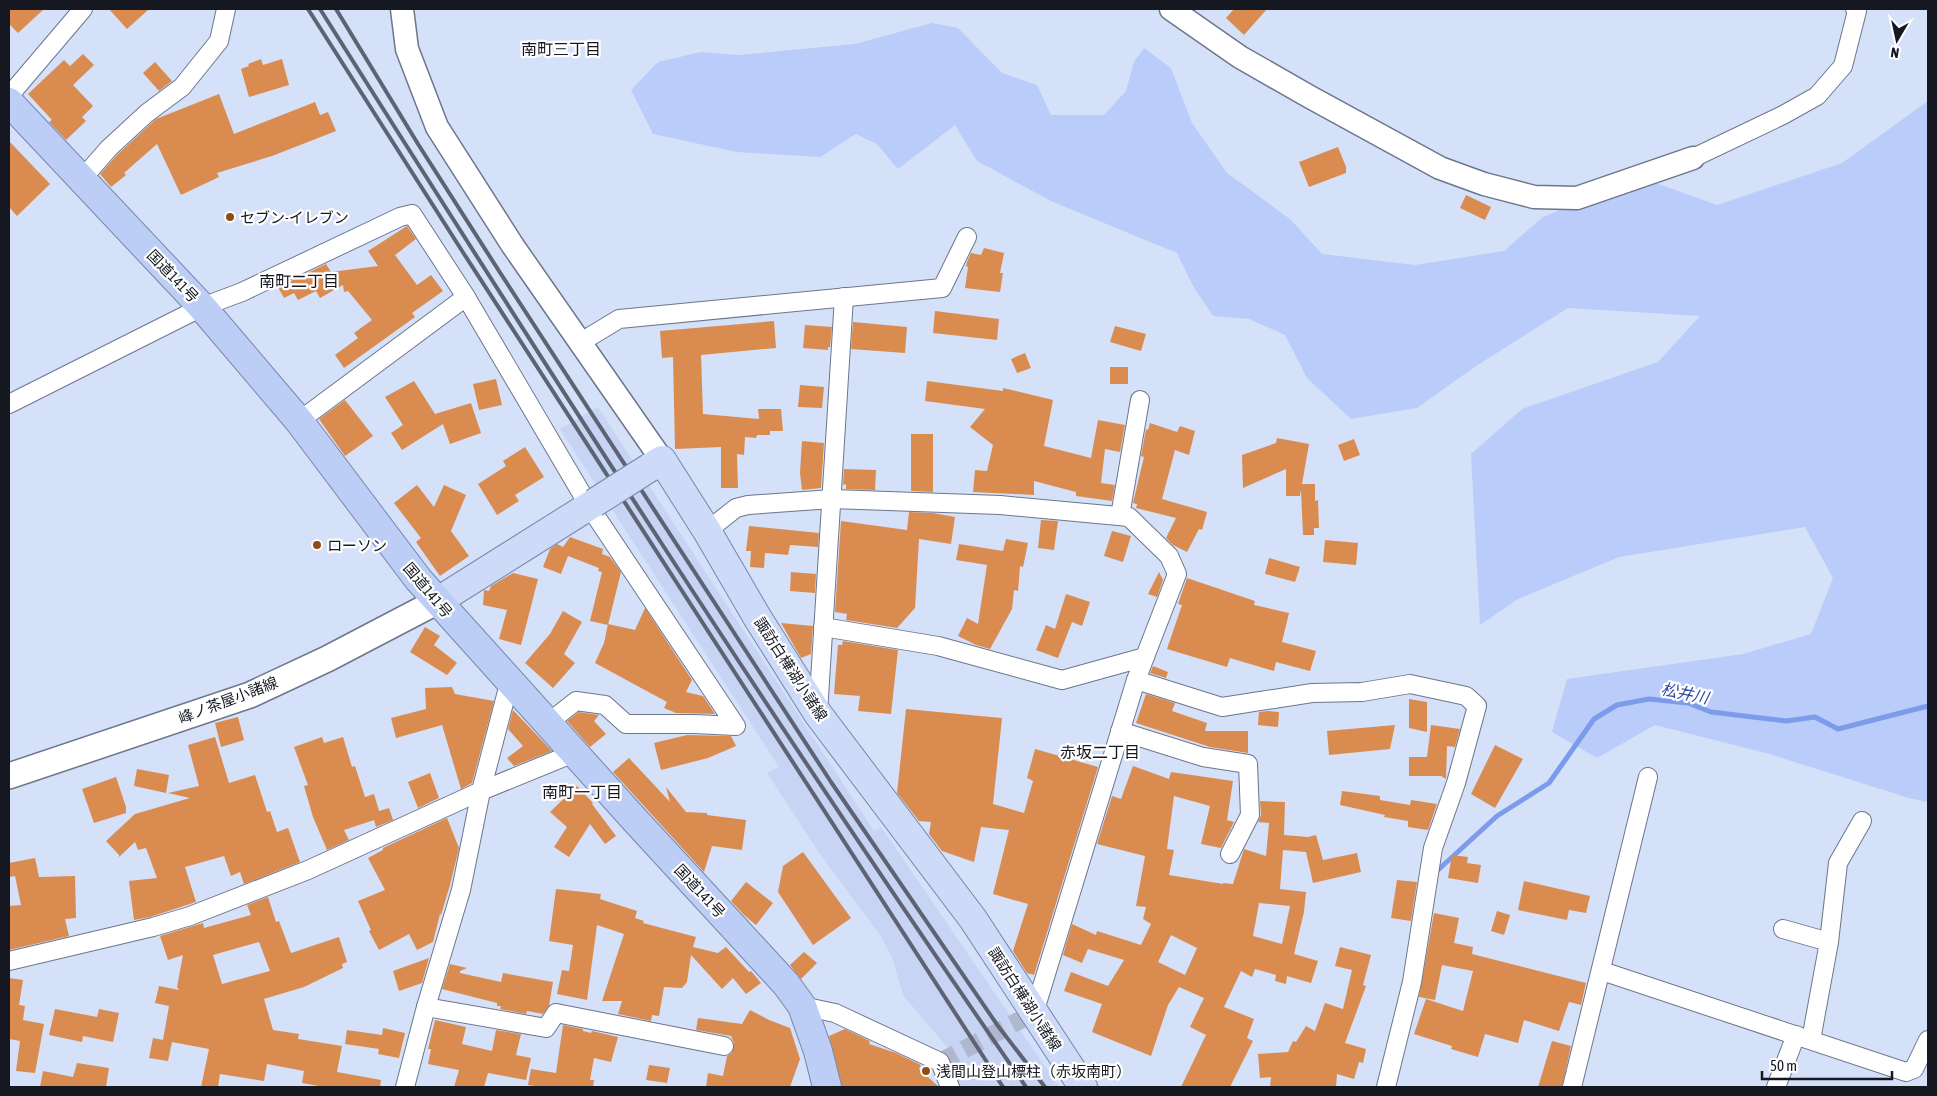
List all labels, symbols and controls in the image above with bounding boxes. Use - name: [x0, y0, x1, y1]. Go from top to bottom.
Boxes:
- north arrow: [1872, 15, 1922, 65]
- district label: 南町三丁目: [521, 40, 601, 58]
- text: N: [1890, 44, 1900, 61]
- place label: セブン-イレブン: [240, 209, 349, 226]
- marker: セブン-イレブン: [224, 211, 236, 223]
- street label: 国道141号: [144, 246, 202, 306]
- district label: 南町二丁目: [259, 272, 339, 290]
- place label: ローソン: [327, 537, 387, 554]
- marker: ローソン: [311, 539, 323, 551]
- street label: 国道141号: [400, 559, 456, 621]
- street label: 諏訪白樺湖小諸線: [751, 614, 831, 724]
- street label: 峰ノ茶屋小諸線: [176, 673, 280, 727]
- water label: 松井川: [1660, 679, 1712, 707]
- district label: 赤坂二丁目: [1060, 743, 1140, 761]
- district label: 南町一丁目: [542, 783, 622, 801]
- street label: 国道141号: [671, 861, 729, 921]
- street label: 諏訪白樺湖小諸線: [985, 944, 1065, 1054]
- scale bar: [1762, 1048, 1892, 1080]
- text: 50 m: [1770, 1057, 1797, 1074]
- place label: 浅間山登山標柱（赤坂南町）: [936, 1063, 1131, 1080]
- marker: 浅間山登山標柱（赤坂南町）: [920, 1065, 932, 1077]

